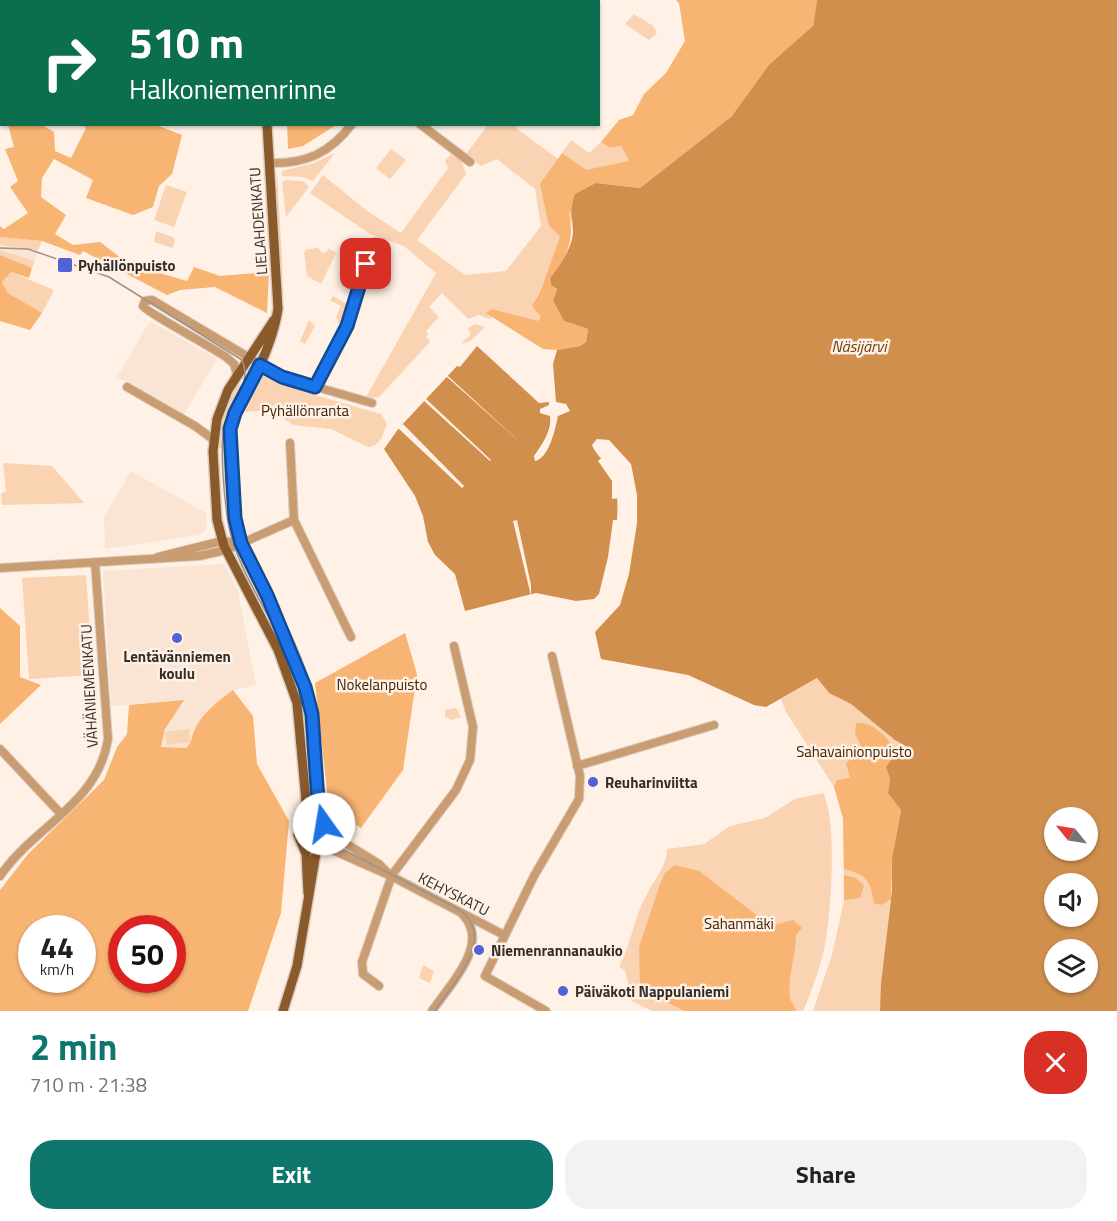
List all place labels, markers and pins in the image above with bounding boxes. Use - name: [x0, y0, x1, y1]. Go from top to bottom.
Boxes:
- pin: [340, 238, 391, 289]
- place label: Pyhällönpuisto: [78, 254, 176, 277]
- marker: Pyhällönpuisto: [56, 256, 74, 274]
- marker: Lentävänniemen koulu: [170, 631, 184, 645]
- place label: Lentävänniemen koulu: [123, 645, 231, 685]
- place label: Reuharinviitta: [605, 771, 698, 794]
- marker: Reuharinviitta: [586, 775, 600, 789]
- place label: Niemenrannanaukio: [491, 939, 623, 962]
- marker: Niemenrannanaukio: [472, 943, 486, 957]
- place label: Päiväkoti Nappulaniemi: [575, 980, 729, 1003]
- marker: Päiväkoti Nappulaniemi: [556, 984, 570, 998]

